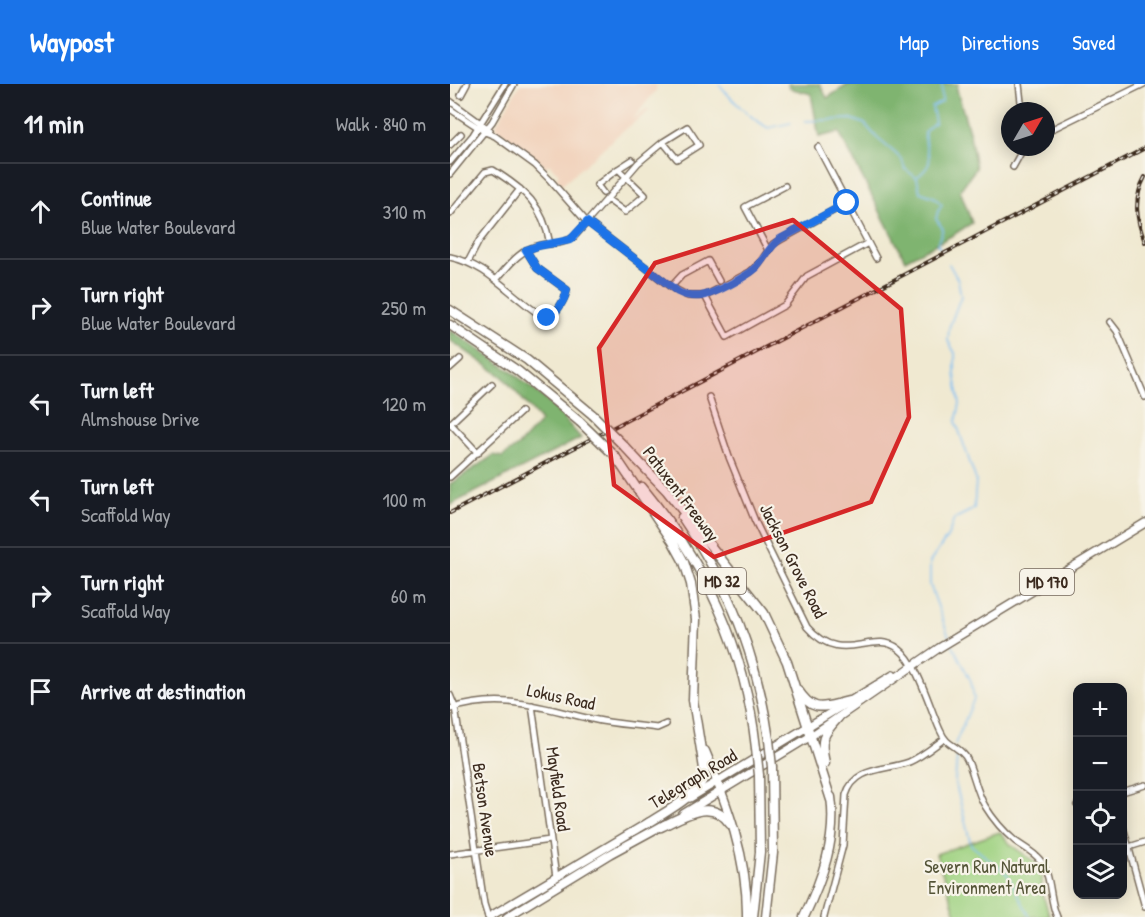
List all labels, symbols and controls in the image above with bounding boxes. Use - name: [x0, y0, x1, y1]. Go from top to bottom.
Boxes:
- text: Waypost: [30, 23, 114, 61]
- text: Map: [899, 28, 929, 57]
- text: Directions: [962, 28, 1039, 57]
- text: Saved: [1072, 28, 1115, 57]
- north arrow: [1001, 102, 1055, 156]
- text: 11 min: [24, 106, 84, 141]
- text: Walk · 840 m: [336, 110, 426, 137]
- text: Continue: [81, 183, 152, 213]
- route start: [833, 189, 859, 215]
- icon: ahead: [24, 195, 57, 228]
- text: 310 m: [383, 198, 426, 225]
- text: Blue Water Boulevard: [81, 213, 235, 240]
- text: Turn right: [81, 279, 164, 309]
- icon: right: [24, 291, 57, 324]
- text: 250 m: [381, 294, 426, 321]
- route end: [533, 304, 559, 330]
- text: Blue Water Boulevard: [81, 309, 235, 336]
- text: Turn left: [81, 375, 154, 405]
- icon: left: [24, 387, 57, 420]
- text: 120 m: [382, 390, 426, 417]
- text: Almshouse Drive: [81, 405, 200, 432]
- street label: Patuxent Freeway: [637, 441, 726, 547]
- text: Turn left: [81, 471, 154, 501]
- icon: left: [24, 483, 57, 516]
- text: 100 m: [383, 486, 426, 513]
- street label: Jackson Grove Road: [754, 499, 833, 622]
- text: Scaffold Way: [81, 501, 171, 528]
- text: Turn right: [81, 567, 164, 597]
- road number: MD 32: [698, 568, 746, 594]
- road number: MD 170: [1020, 569, 1074, 595]
- icon: right: [24, 579, 57, 612]
- text: 60 m: [391, 582, 426, 609]
- text: Scaffold Way: [81, 597, 171, 624]
- icon: arrive: [24, 675, 57, 708]
- text: Arrive at destination: [81, 676, 246, 706]
- street label: Lokus Road: [525, 677, 598, 716]
- map controls: [1073, 683, 1127, 899]
- button: +: [1073, 683, 1127, 737]
- button: −: [1073, 737, 1127, 791]
- street label: Telegraph Road: [644, 743, 741, 815]
- street label: Mayfield Road: [540, 745, 577, 833]
- street label: Betson Avenue: [467, 761, 504, 859]
- button: locate: [1073, 791, 1127, 845]
- button: layers: [1073, 845, 1127, 899]
- park label: Severn Run Natural Environment Area: [924, 854, 1050, 900]

